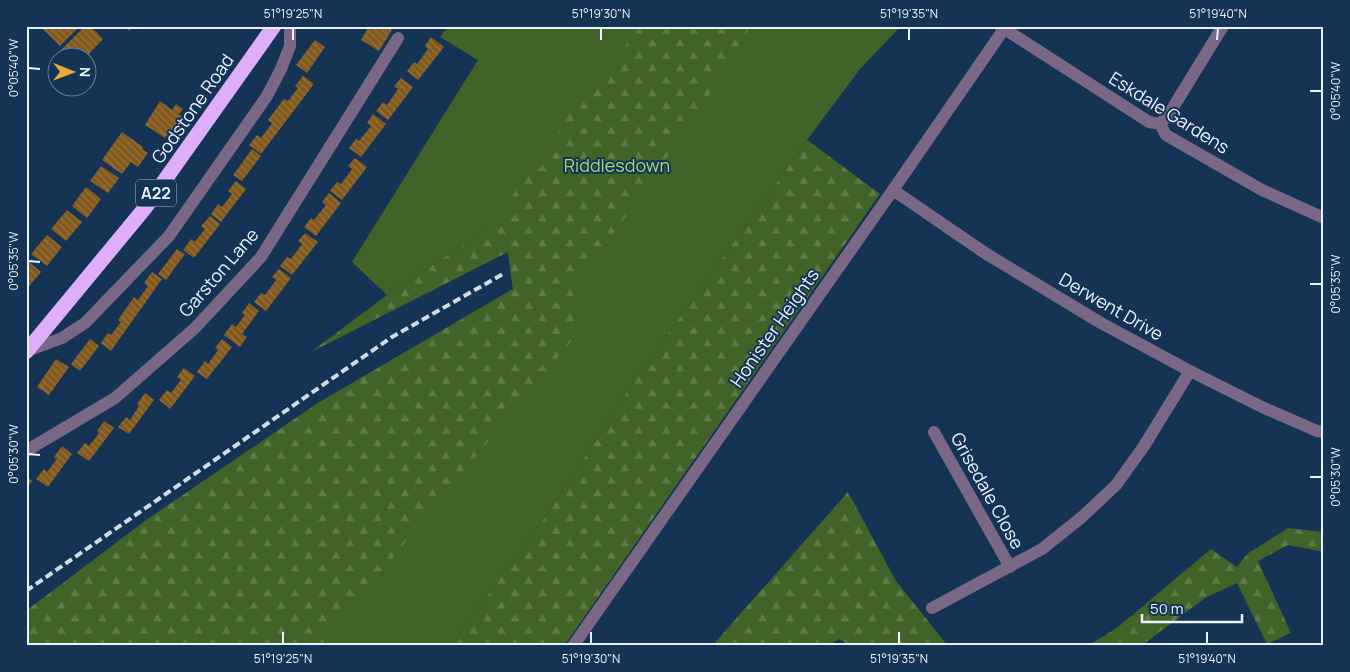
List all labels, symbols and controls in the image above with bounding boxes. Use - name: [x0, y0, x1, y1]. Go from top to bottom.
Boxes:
- text: 51°19'25"N: [264, 5, 322, 22]
- text: 51°19'30"N: [572, 5, 630, 22]
- text: 51°19'35"N: [880, 5, 938, 22]
- text: 51°19'40"N: [1189, 5, 1247, 22]
- text: 0°05'40"W: [5, 38, 22, 97]
- north arrow: [48, 48, 98, 98]
- street label: Godstone Road: [146, 49, 239, 168]
- text: 0°05'40"W: [1327, 61, 1344, 120]
- street label: Eskdale Gardens: [1105, 66, 1234, 159]
- text: N: [76, 67, 95, 77]
- park label: Riddlesdown: [564, 153, 670, 177]
- road number: A22: [136, 180, 176, 207]
- street label: Garston Lane: [173, 223, 264, 322]
- text: 0°05'35"W: [5, 231, 22, 291]
- text: 0°05'35"W: [1327, 254, 1344, 314]
- street label: Honister Heights: [724, 263, 824, 392]
- street label: Derwent Drive: [1055, 267, 1168, 346]
- text: 0°05'30"W: [5, 424, 22, 484]
- street label: Grisedale Close: [946, 428, 1030, 553]
- text: 0°05'30"W: [1327, 447, 1344, 507]
- scale bar: [1142, 592, 1242, 624]
- text: 50 m: [1150, 598, 1184, 619]
- text: 51°19'25"N: [254, 650, 312, 667]
- text: 51°19'30"N: [562, 650, 620, 667]
- text: 51°19'35"N: [870, 650, 928, 667]
- text: 51°19'40"N: [1178, 650, 1236, 667]

